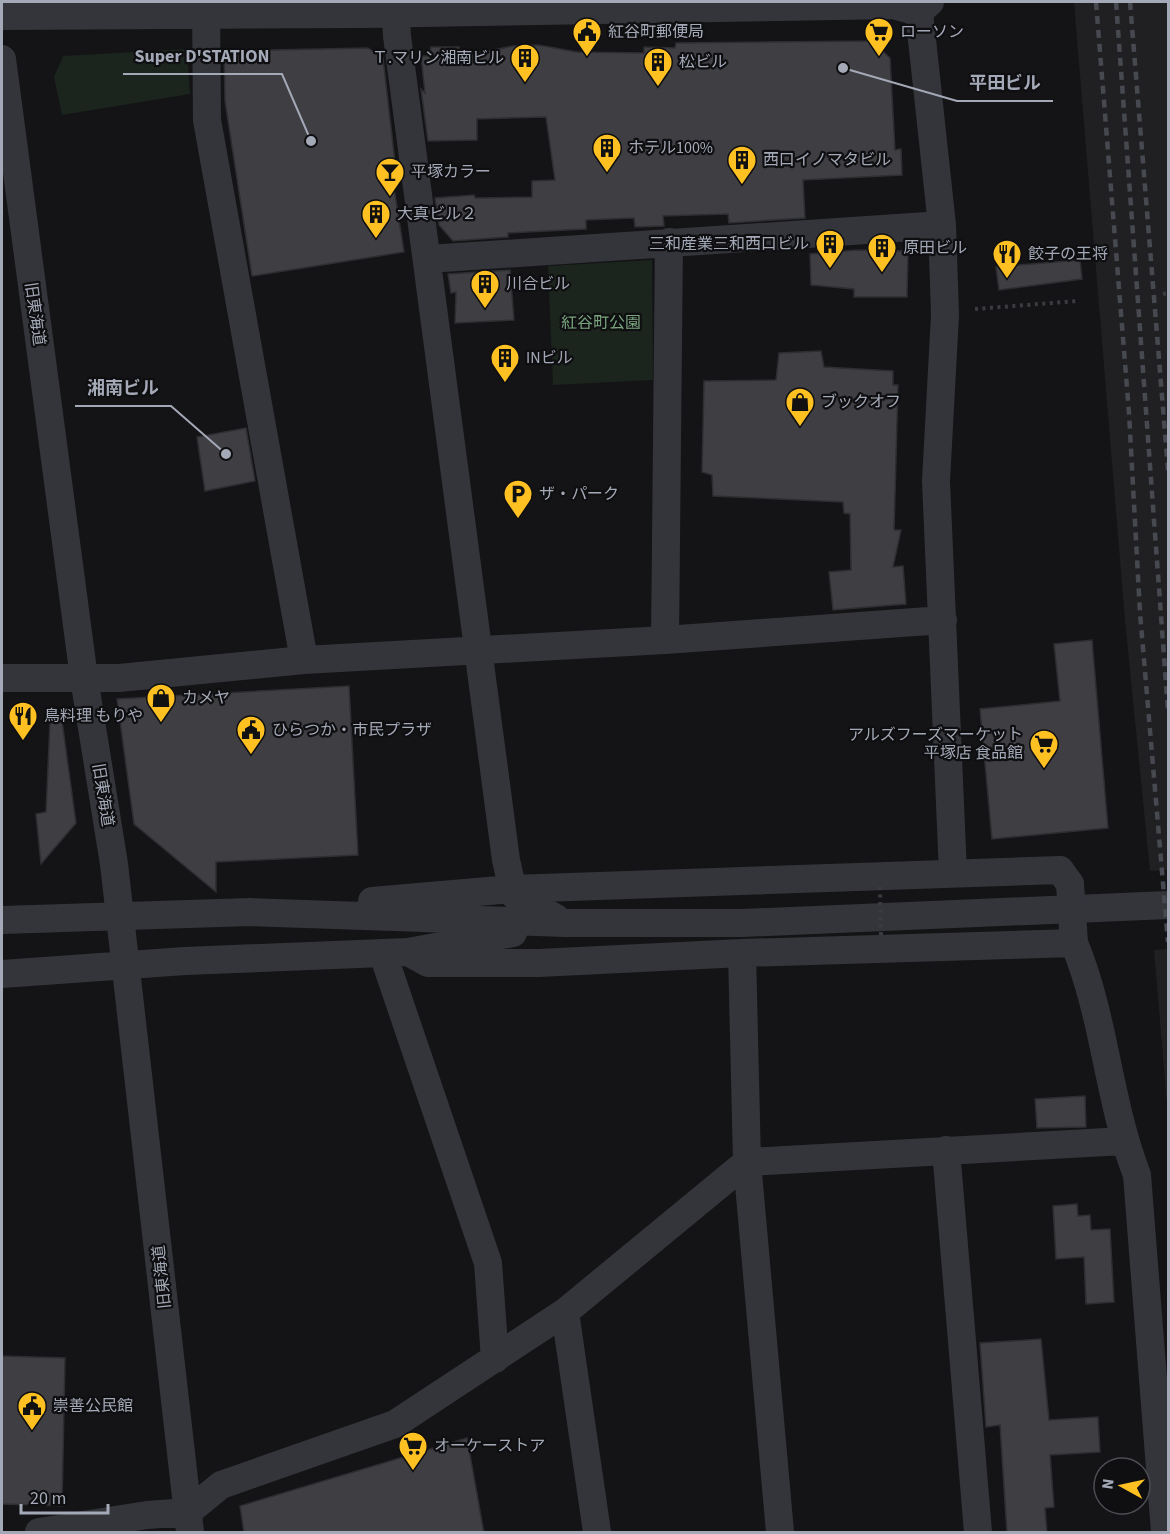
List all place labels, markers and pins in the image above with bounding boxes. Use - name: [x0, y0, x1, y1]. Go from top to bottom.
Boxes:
- public building icon: 紅谷町郵便局: [571, 16, 603, 58]
- supermarket icon: ローソン: [863, 16, 895, 58]
- place label: 紅谷町郵便局: [608, 21, 704, 43]
- place label: ローソン: [900, 21, 964, 43]
- callout: Super D'STATION: [123, 38, 282, 74]
- building icon: Ｔ.マリン湘南ビル: [509, 42, 541, 84]
- building icon: 松ビル: [642, 46, 674, 88]
- place label: Ｔ.マリン湘南ビル: [372, 47, 504, 69]
- place label: 松ビル: [679, 51, 727, 73]
- callout: 平田ビル: [957, 65, 1053, 101]
- building icon: ホテル100%: [591, 132, 623, 174]
- place label: ホテル100%: [628, 137, 713, 159]
- building icon: 西口イノマタビル: [726, 144, 758, 186]
- place label: 西口イノマタビル: [763, 149, 891, 171]
- bar icon: 平塚カラー: [374, 156, 406, 198]
- place label: 平塚カラー: [411, 161, 491, 183]
- building icon: 大真ビル２: [360, 198, 392, 240]
- place label: 大真ビル２: [397, 203, 477, 225]
- building icon: 三和産業三和西口ビル: [814, 228, 846, 270]
- building icon: 原田ビル: [866, 232, 898, 274]
- place label: 三和産業三和西口ビル: [649, 233, 809, 255]
- place label: 原田ビル: [903, 237, 967, 259]
- restaurant icon: 餃子の王将: [991, 238, 1023, 280]
- place label: 餃子の王将: [1028, 243, 1108, 265]
- building icon: 川合ビル: [469, 268, 501, 310]
- place label: 川合ビル: [506, 273, 570, 295]
- building icon: INビル: [489, 342, 521, 384]
- place label: INビル: [526, 347, 573, 369]
- callout: 湘南ビル: [75, 370, 171, 406]
- shop icon: ブックオフ: [784, 386, 816, 428]
- place label: ブックオフ: [821, 391, 901, 413]
- parking icon: ザ・パーク: [502, 478, 534, 520]
- place label: ザ・パーク: [539, 483, 619, 505]
- shop icon: カメヤ: [145, 682, 177, 724]
- place label: カメヤ: [182, 687, 230, 709]
- restaurant icon: 鳥料理 もりや: [7, 700, 39, 742]
- place label: 鳥料理 もりや: [44, 705, 143, 727]
- public building icon: ひらつか・市民プラザ: [235, 714, 267, 756]
- place label: ひらつか・市民プラザ: [272, 719, 432, 741]
- place label: アルズフーズマーケット 平塚店 食品館: [848, 724, 1023, 764]
- supermarket icon: アルズフーズマーケット 平塚店 食品館: [1028, 728, 1060, 770]
- public building icon: 崇善公民館: [16, 1390, 48, 1432]
- place label: 崇善公民館: [53, 1395, 133, 1417]
- supermarket icon: オーケーストア: [397, 1430, 429, 1472]
- place label: オーケーストア: [434, 1435, 545, 1457]

